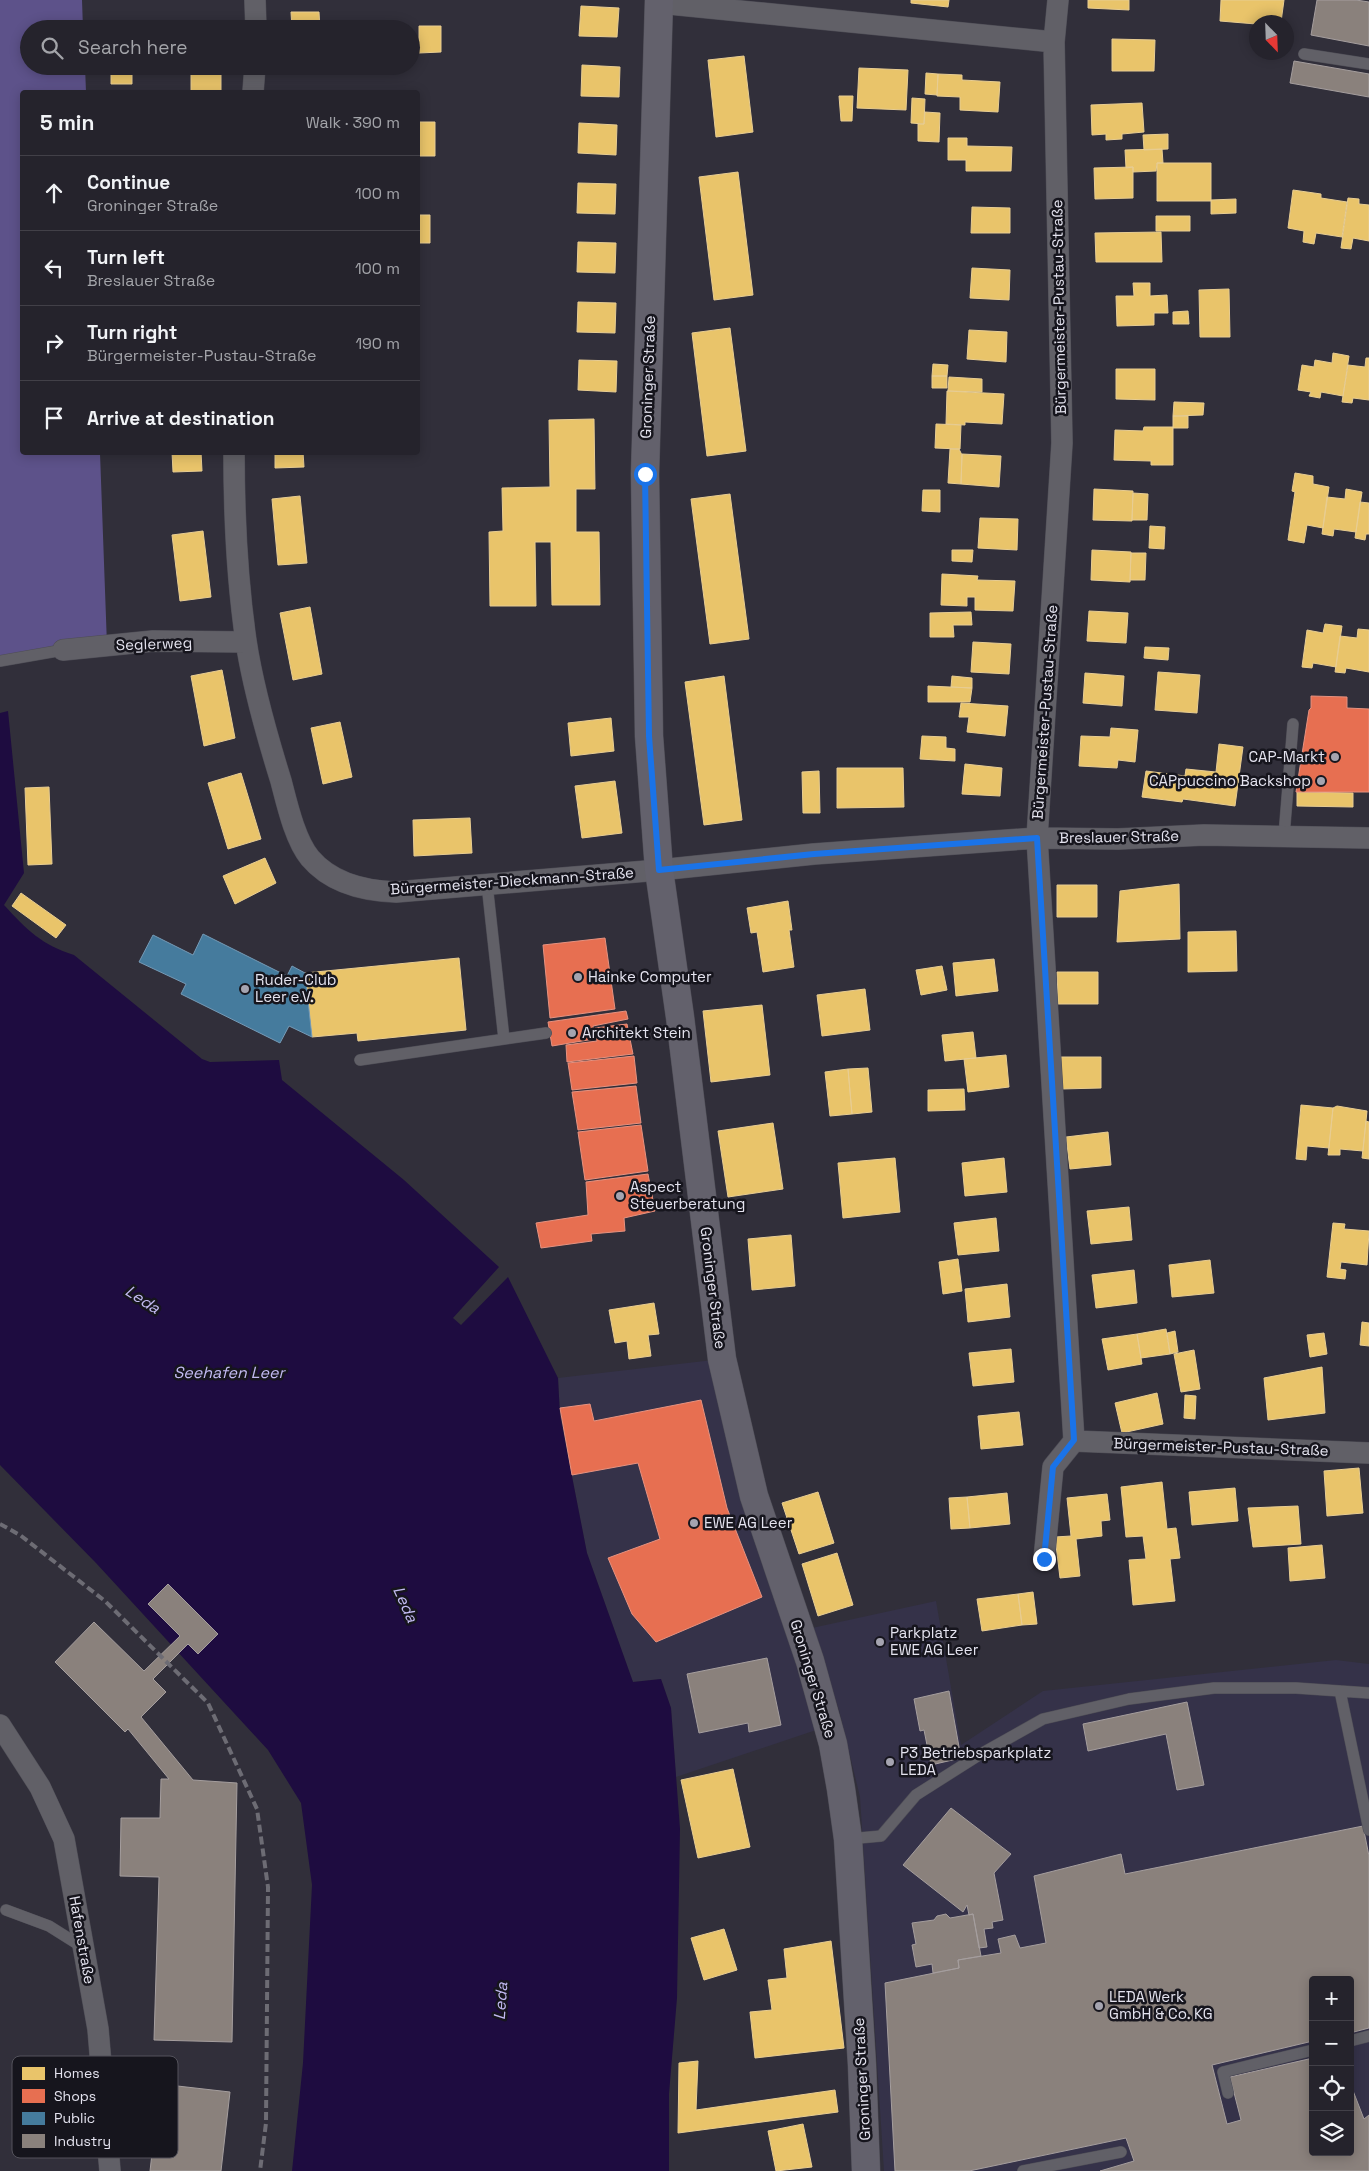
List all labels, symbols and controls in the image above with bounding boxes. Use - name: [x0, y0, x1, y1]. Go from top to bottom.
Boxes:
- north arrow: [1249, 15, 1294, 60]
- search box: [20, 20, 420, 75]
- icon: search: [38, 34, 66, 62]
- text: Search here: [78, 35, 188, 60]
- text: 5 min: [40, 109, 94, 136]
- text: Walk · 390 m: [306, 112, 400, 133]
- text: Continue: [87, 170, 170, 195]
- icon: ahead: [40, 179, 68, 207]
- text: 100 m: [355, 183, 400, 204]
- text: Groninger Straße: [87, 195, 218, 216]
- street label: Bürgermeister-Pustau-Straße: [1047, 199, 1070, 415]
- text: Turn left: [87, 245, 165, 270]
- icon: left: [40, 254, 68, 282]
- text: 100 m: [355, 258, 400, 279]
- text: Breslauer Straße: [87, 270, 215, 291]
- street label: Groninger Straße: [636, 315, 659, 439]
- text: Turn right: [87, 320, 177, 345]
- icon: right: [40, 329, 68, 357]
- text: 190 m: [355, 333, 400, 354]
- text: Bürgermeister-Pustau-Straße: [87, 345, 317, 366]
- icon: arrive: [40, 404, 68, 432]
- text: Arrive at destination: [87, 406, 275, 431]
- route start: [634, 463, 657, 486]
- street label: Bürgermeister-Pustau-Straße: [1028, 604, 1061, 820]
- street label: Seglerweg: [116, 633, 192, 654]
- place label: CAP-Markt: [1248, 747, 1325, 766]
- marker: CAP-Markt: [1329, 751, 1341, 763]
- place label: CAPpuccino Backshop: [1149, 771, 1311, 790]
- marker: CAPpuccino Backshop: [1315, 775, 1327, 787]
- street label: Breslauer Straße: [1059, 826, 1179, 847]
- street label: Bürgermeister-Dieckmann-Straße: [389, 862, 635, 898]
- place label: Hainke Computer: [588, 967, 712, 986]
- place label: Ruder-Club Leer e.V.: [255, 970, 337, 1006]
- marker: Hainke Computer: [572, 971, 584, 983]
- marker: Ruder-Club Leer e.V.: [239, 983, 251, 995]
- place label: Architekt Stein: [582, 1023, 691, 1042]
- marker: Architekt Stein: [566, 1027, 578, 1039]
- place label: Aspect Steuerberatung: [630, 1177, 745, 1213]
- marker: Aspect Steuerberatung: [614, 1190, 626, 1202]
- street label: Groninger Straße: [697, 1226, 730, 1350]
- water label: Leda: [121, 1280, 165, 1319]
- water label: Seehafen Leer: [174, 1362, 286, 1383]
- street label: Bürgermeister-Pustau-Straße: [1113, 1433, 1329, 1460]
- place label: EWE AG Leer: [704, 1513, 793, 1532]
- marker: EWE AG Leer: [688, 1517, 700, 1529]
- route end: [1033, 1548, 1056, 1571]
- water label: Leda: [388, 1583, 423, 1626]
- street label: Groninger Straße: [786, 1617, 841, 1741]
- place label: Parkplatz EWE AG Leer: [890, 1623, 979, 1659]
- marker: Parkplatz EWE AG Leer: [874, 1636, 886, 1648]
- place label: P3 Betriebsparkplatz LEDA: [900, 1743, 1051, 1779]
- marker: P3 Betriebsparkplatz LEDA: [884, 1756, 896, 1768]
- street label: Hafenstraße: [65, 1894, 100, 1986]
- map controls: [1309, 1976, 1354, 2156]
- button: +: [1309, 1976, 1354, 2021]
- water label: Leda: [489, 1981, 512, 2021]
- place label: LEDA Werk GmbH & Co. KG: [1109, 1987, 1213, 2023]
- marker: LEDA Werk GmbH & Co. KG: [1093, 2000, 1105, 2012]
- street label: Groninger Straße: [849, 2017, 874, 2141]
- button: −: [1309, 2021, 1354, 2066]
- legend: [12, 2056, 178, 2158]
- text: Homes: [54, 2064, 100, 2082]
- button: locate: [1309, 2066, 1354, 2111]
- text: Shops: [54, 2087, 96, 2105]
- text: Public: [54, 2109, 95, 2127]
- button: layers: [1309, 2111, 1354, 2156]
- text: Industry: [54, 2132, 111, 2150]

